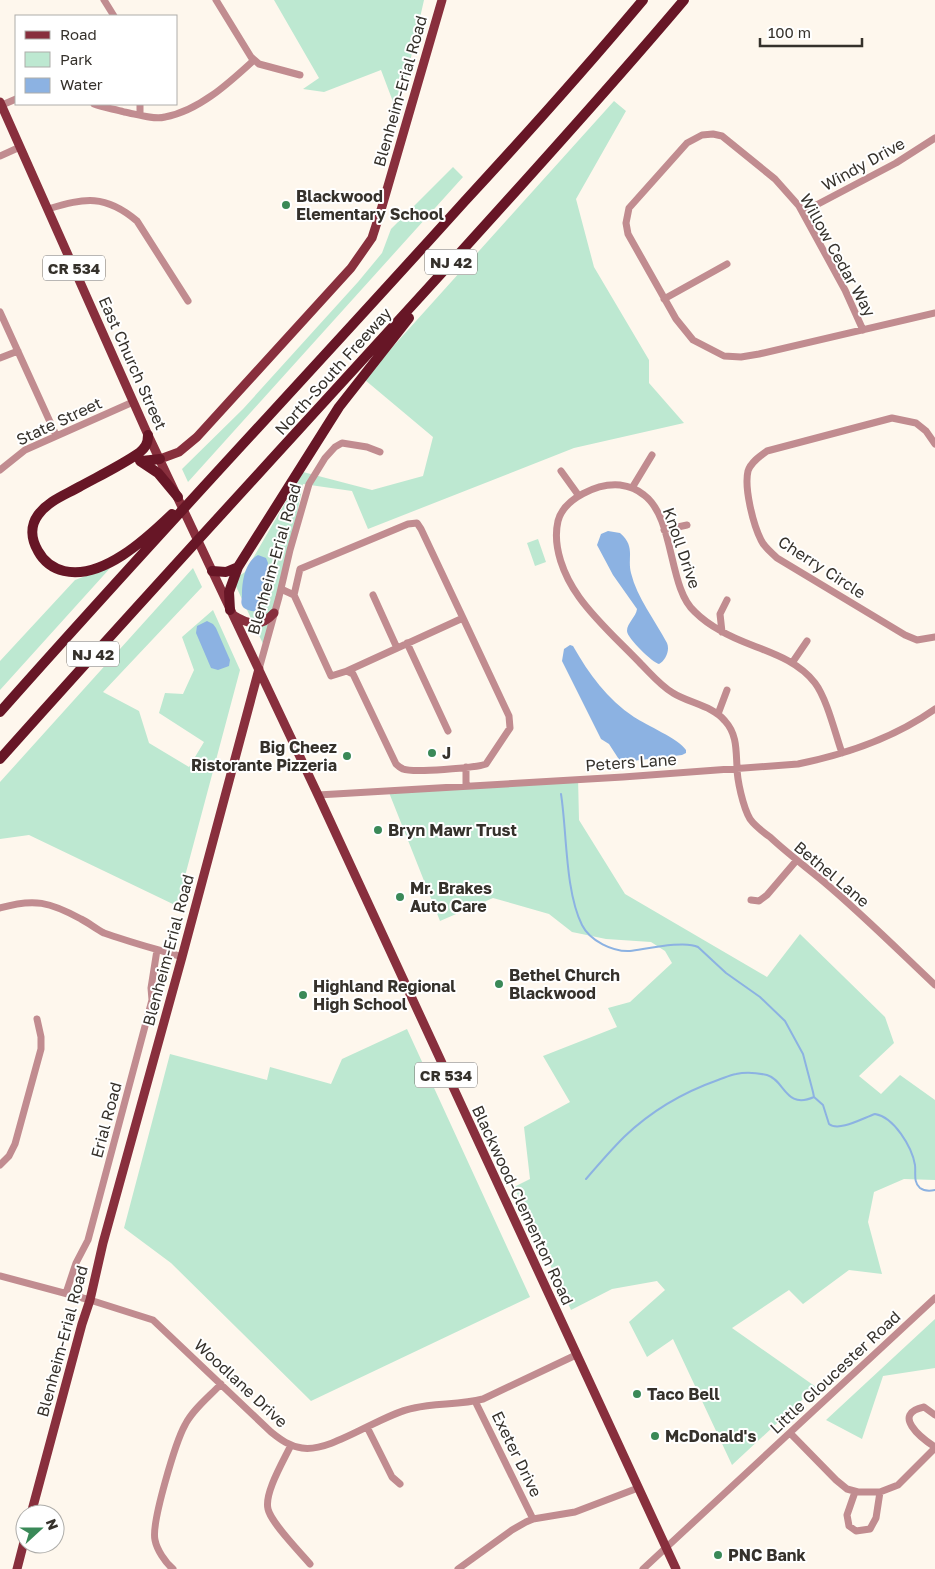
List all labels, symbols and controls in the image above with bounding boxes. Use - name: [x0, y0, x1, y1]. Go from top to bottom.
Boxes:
- street label: Blenheim-Erial Road: [369, 13, 431, 169]
- legend: [15, 15, 178, 105]
- scale bar: [760, 15, 862, 47]
- text: 100 m: [768, 23, 811, 41]
- text: Road: [60, 25, 97, 43]
- text: Park: [60, 50, 93, 68]
- text: Water: [60, 75, 103, 93]
- street label: Windy Drive: [818, 133, 908, 195]
- place label: Blackwood Elementary School: [296, 186, 445, 224]
- street label: Willow Cedar Way: [796, 190, 880, 320]
- marker: Blackwood Elementary School: [280, 199, 292, 211]
- road number: NJ 42: [425, 250, 477, 274]
- road number: CR 534: [43, 256, 105, 280]
- street label: East Church Street: [95, 293, 171, 433]
- street label: North-South Freeway: [270, 303, 396, 439]
- street label: State Street: [13, 392, 105, 450]
- street label: Blenheim-Erial Road: [243, 481, 305, 637]
- street label: Knoll Drive: [659, 505, 705, 591]
- street label: Cherry Circle: [775, 531, 869, 603]
- road number: NJ 42: [67, 642, 119, 666]
- place label: Big Cheez Ristorante Pizzeria: [191, 737, 337, 775]
- place label: J: [442, 743, 451, 763]
- marker: J: [426, 747, 438, 759]
- street label: Peters Lane: [585, 749, 677, 775]
- marker: Big Cheez Ristorante Pizzeria: [341, 750, 353, 762]
- place label: Bryn Mawr Trust: [388, 820, 517, 840]
- marker: Bryn Mawr Trust: [372, 824, 384, 836]
- street label: Bethel Lane: [790, 837, 874, 911]
- street label: Blenheim-Erial Road: [138, 872, 198, 1028]
- place label: Mr. Brakes Auto Care: [410, 878, 492, 916]
- marker: Mr. Brakes Auto Care: [394, 891, 406, 903]
- place label: Bethel Church Blackwood: [509, 965, 620, 1003]
- place label: Highland Regional High School: [313, 976, 456, 1014]
- marker: Bethel Church Blackwood: [493, 978, 505, 990]
- marker: Highland Regional High School: [297, 989, 309, 1001]
- road number: CR 534: [415, 1062, 477, 1088]
- street label: Erial Road: [86, 1080, 126, 1160]
- street label: Blackwood-Clementon Road: [468, 1102, 578, 1308]
- street label: Blenheim-Erial Road: [32, 1263, 92, 1419]
- street label: Little Gloucester Road: [765, 1306, 905, 1438]
- street label: Woodlane Drive: [190, 1335, 292, 1431]
- place label: Taco Bell: [647, 1384, 720, 1404]
- marker: Taco Bell: [631, 1388, 643, 1400]
- street label: Exeter Drive: [488, 1408, 546, 1500]
- place label: McDonald's: [665, 1426, 756, 1446]
- marker: McDonald's: [649, 1430, 661, 1442]
- north arrow: [15, 1504, 65, 1554]
- text: N: [43, 1516, 62, 1532]
- place label: PNC Bank: [728, 1545, 806, 1565]
- marker: PNC Bank: [712, 1549, 724, 1561]

